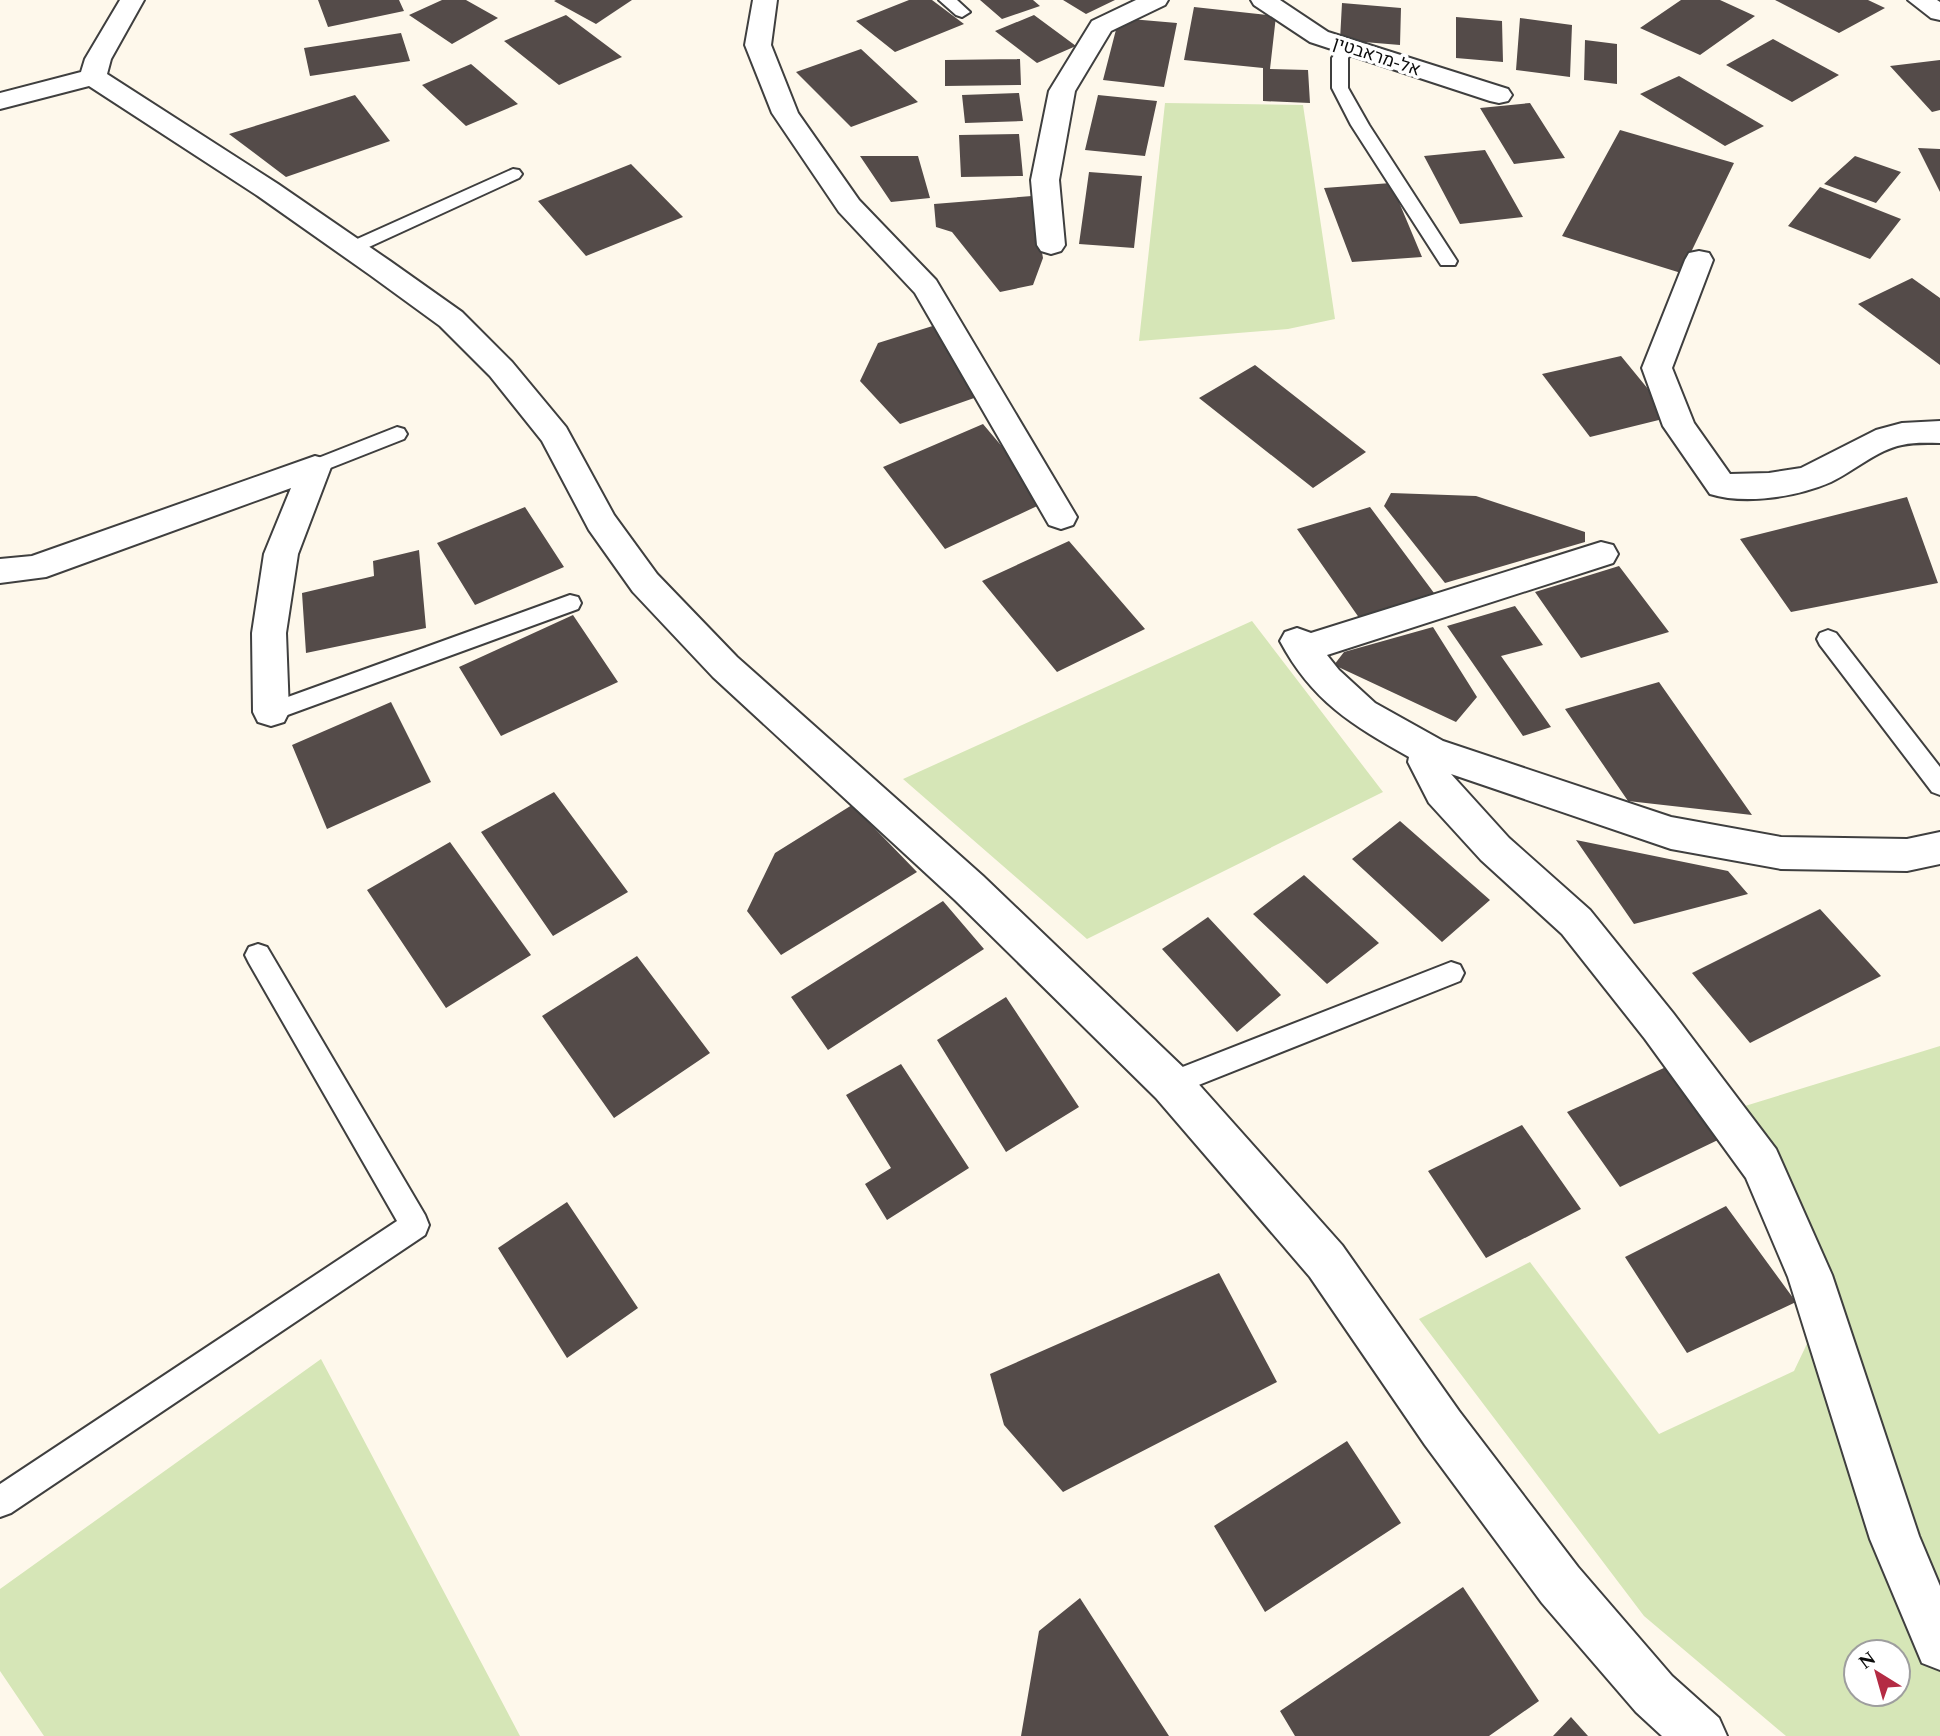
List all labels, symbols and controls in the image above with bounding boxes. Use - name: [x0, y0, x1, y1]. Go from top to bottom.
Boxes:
- street label: אל-מראבטין: [1330, 30, 1424, 83]
- north arrow: [1842, 1638, 1912, 1708]
- text: N: [1853, 1644, 1883, 1677]

